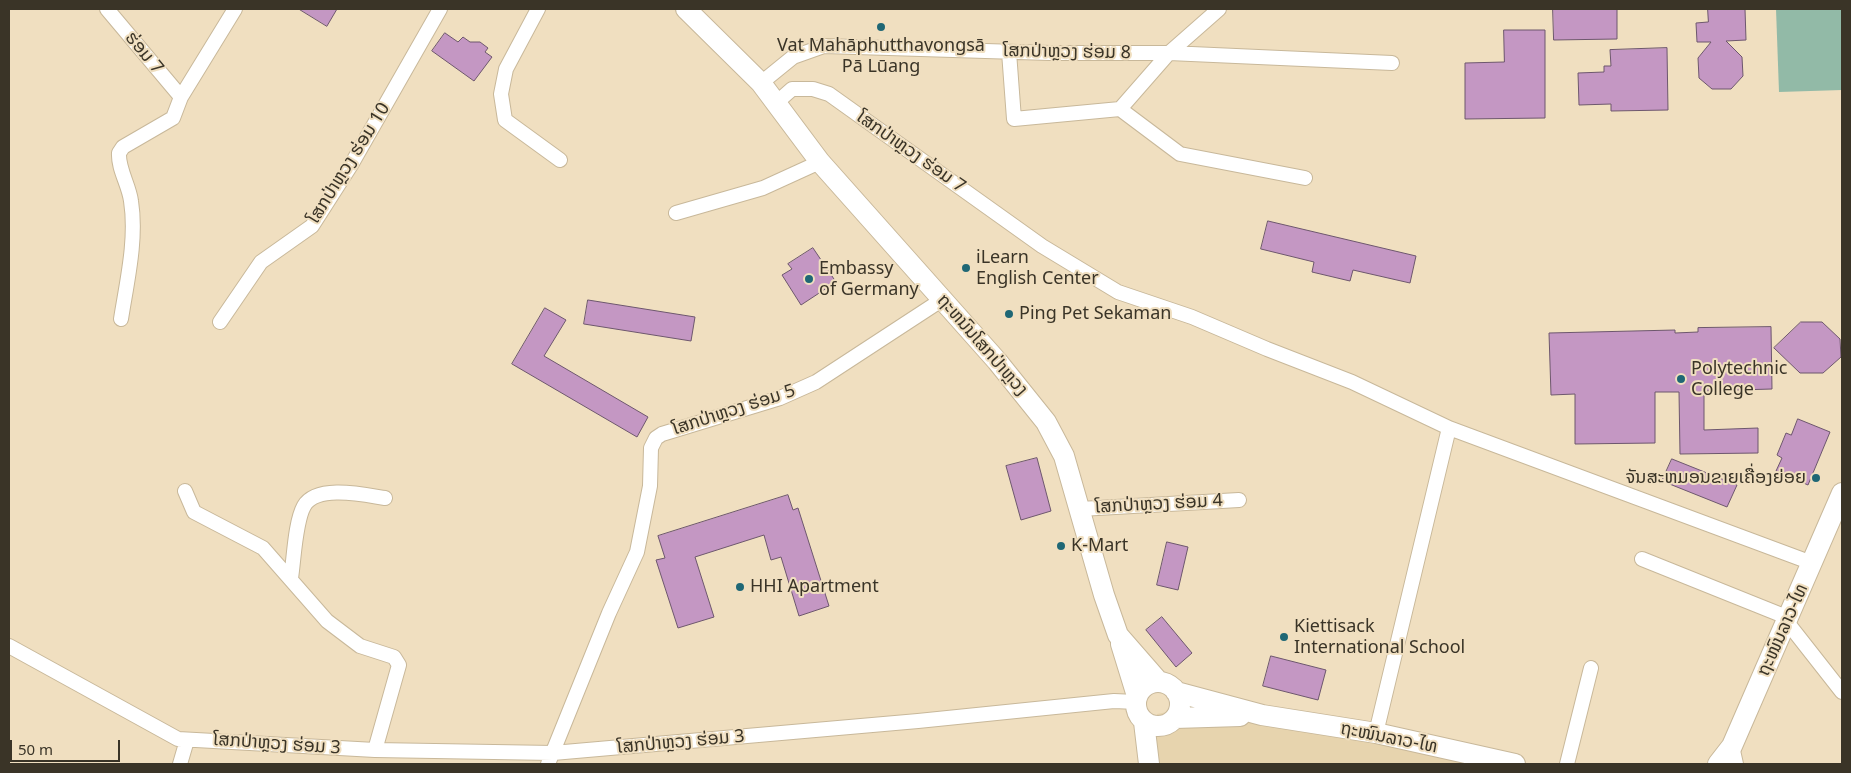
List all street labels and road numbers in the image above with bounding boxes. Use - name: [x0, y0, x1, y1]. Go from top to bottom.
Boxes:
- street label: ຮ່ອມ 7: [120, 28, 168, 78]
- street label: ໂສກປ່າຫຼວງ ຮ່ອມ 8: [1003, 40, 1131, 64]
- street label: ໂສກປ່າຫຼວງ ຮ່ອມ 10: [303, 99, 395, 227]
- street label: ໂສກປ່າຫຼວງ ຮ່ອມ 7: [853, 107, 969, 197]
- street label: ຖະຫນົນໂສກປ່າຫຼວງ: [932, 290, 1032, 400]
- street label: ໂສກປ່າຫຼວງ ຮ່ອມ 5: [670, 380, 798, 440]
- street label: ໂສກປ່າຫຼວງ ຮ່ອມ 4: [1095, 490, 1223, 518]
- street label: ຖະໜົນລາວ-ໄທ: [1753, 581, 1813, 679]
- street label: ຖະໜົນລາວ-ໄທ: [1339, 718, 1439, 758]
- street label: ໂສກປ່າຫຼວງ ຮ່ອມ 3: [616, 726, 746, 758]
- street label: ໂສກປ່າຫຼວງ ຮ່ອມ 3: [213, 729, 341, 759]

